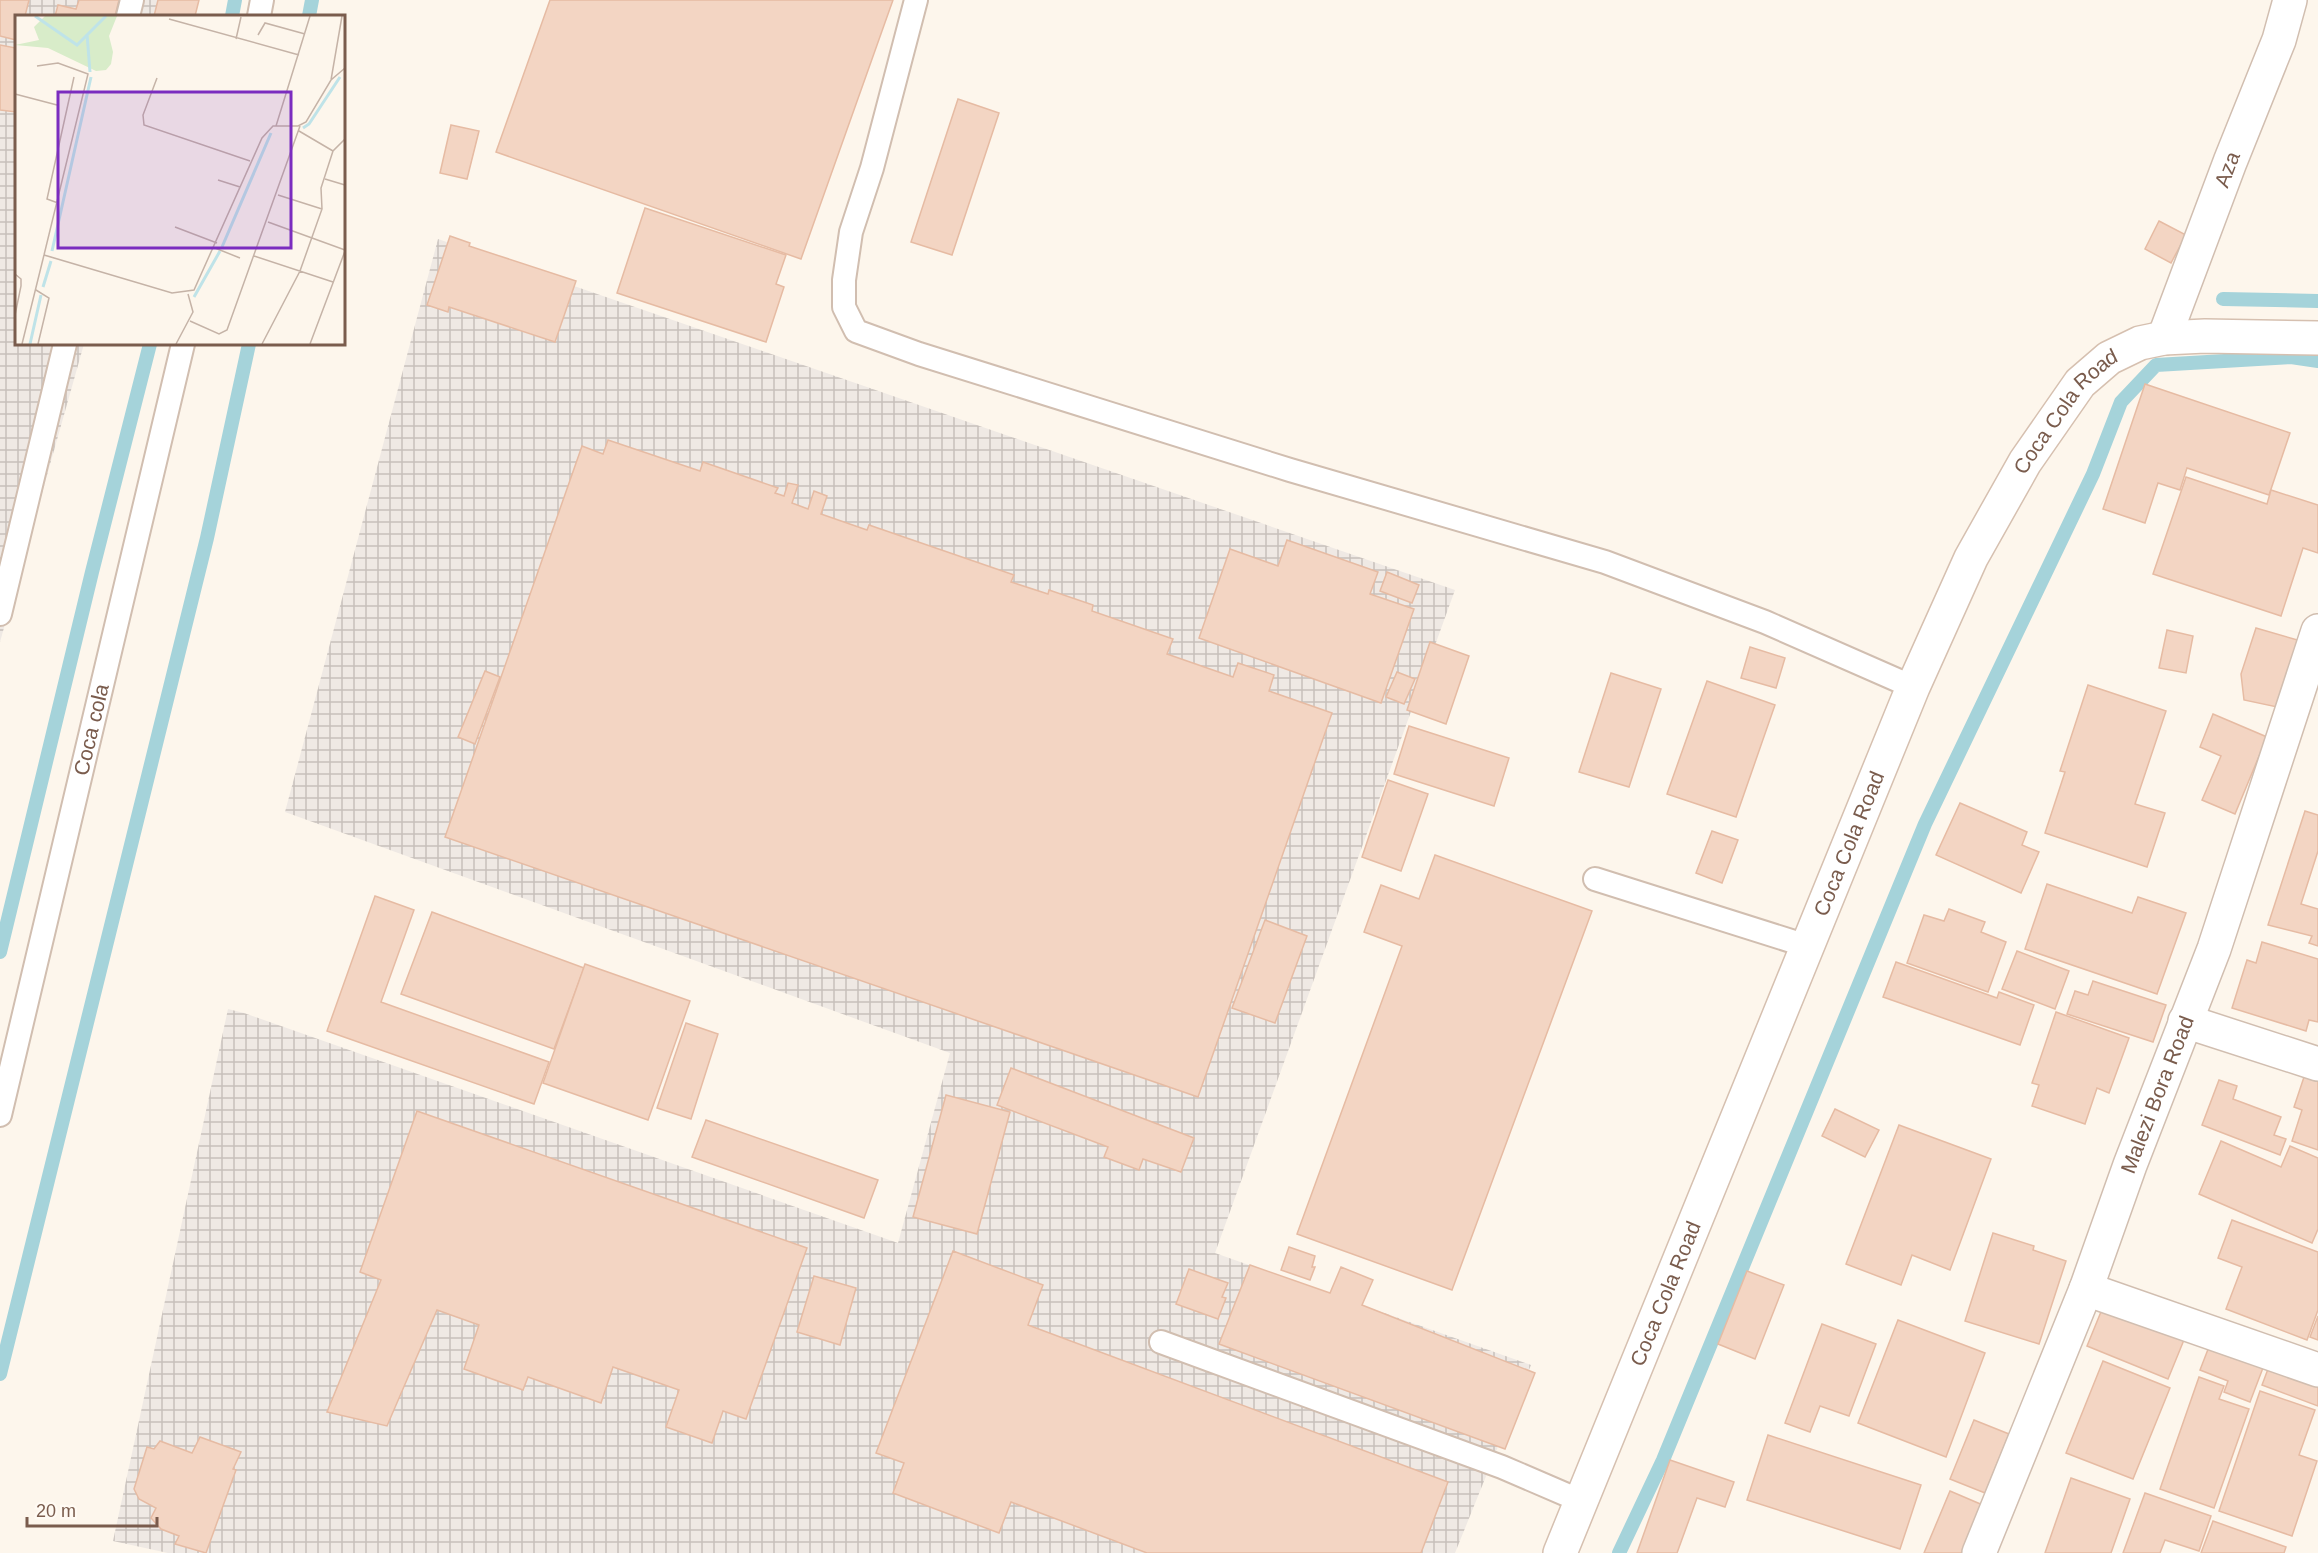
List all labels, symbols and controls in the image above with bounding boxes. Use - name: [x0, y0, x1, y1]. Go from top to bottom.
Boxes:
- inset map: [15, 15, 345, 345]
- street label: Aza: [2210, 148, 2244, 190]
- street label: Coca Cola Road: [2009, 344, 2121, 478]
- street label: Coca cola: [69, 681, 113, 778]
- street label: Coca Cola Road: [1809, 768, 1888, 919]
- street label: Malezi Bora Road: [2116, 1012, 2198, 1176]
- street label: Coca Cola Road: [1625, 1218, 1705, 1369]
- scale bar: [27, 1490, 158, 1528]
- text: 20 m: [36, 1501, 76, 1521]

